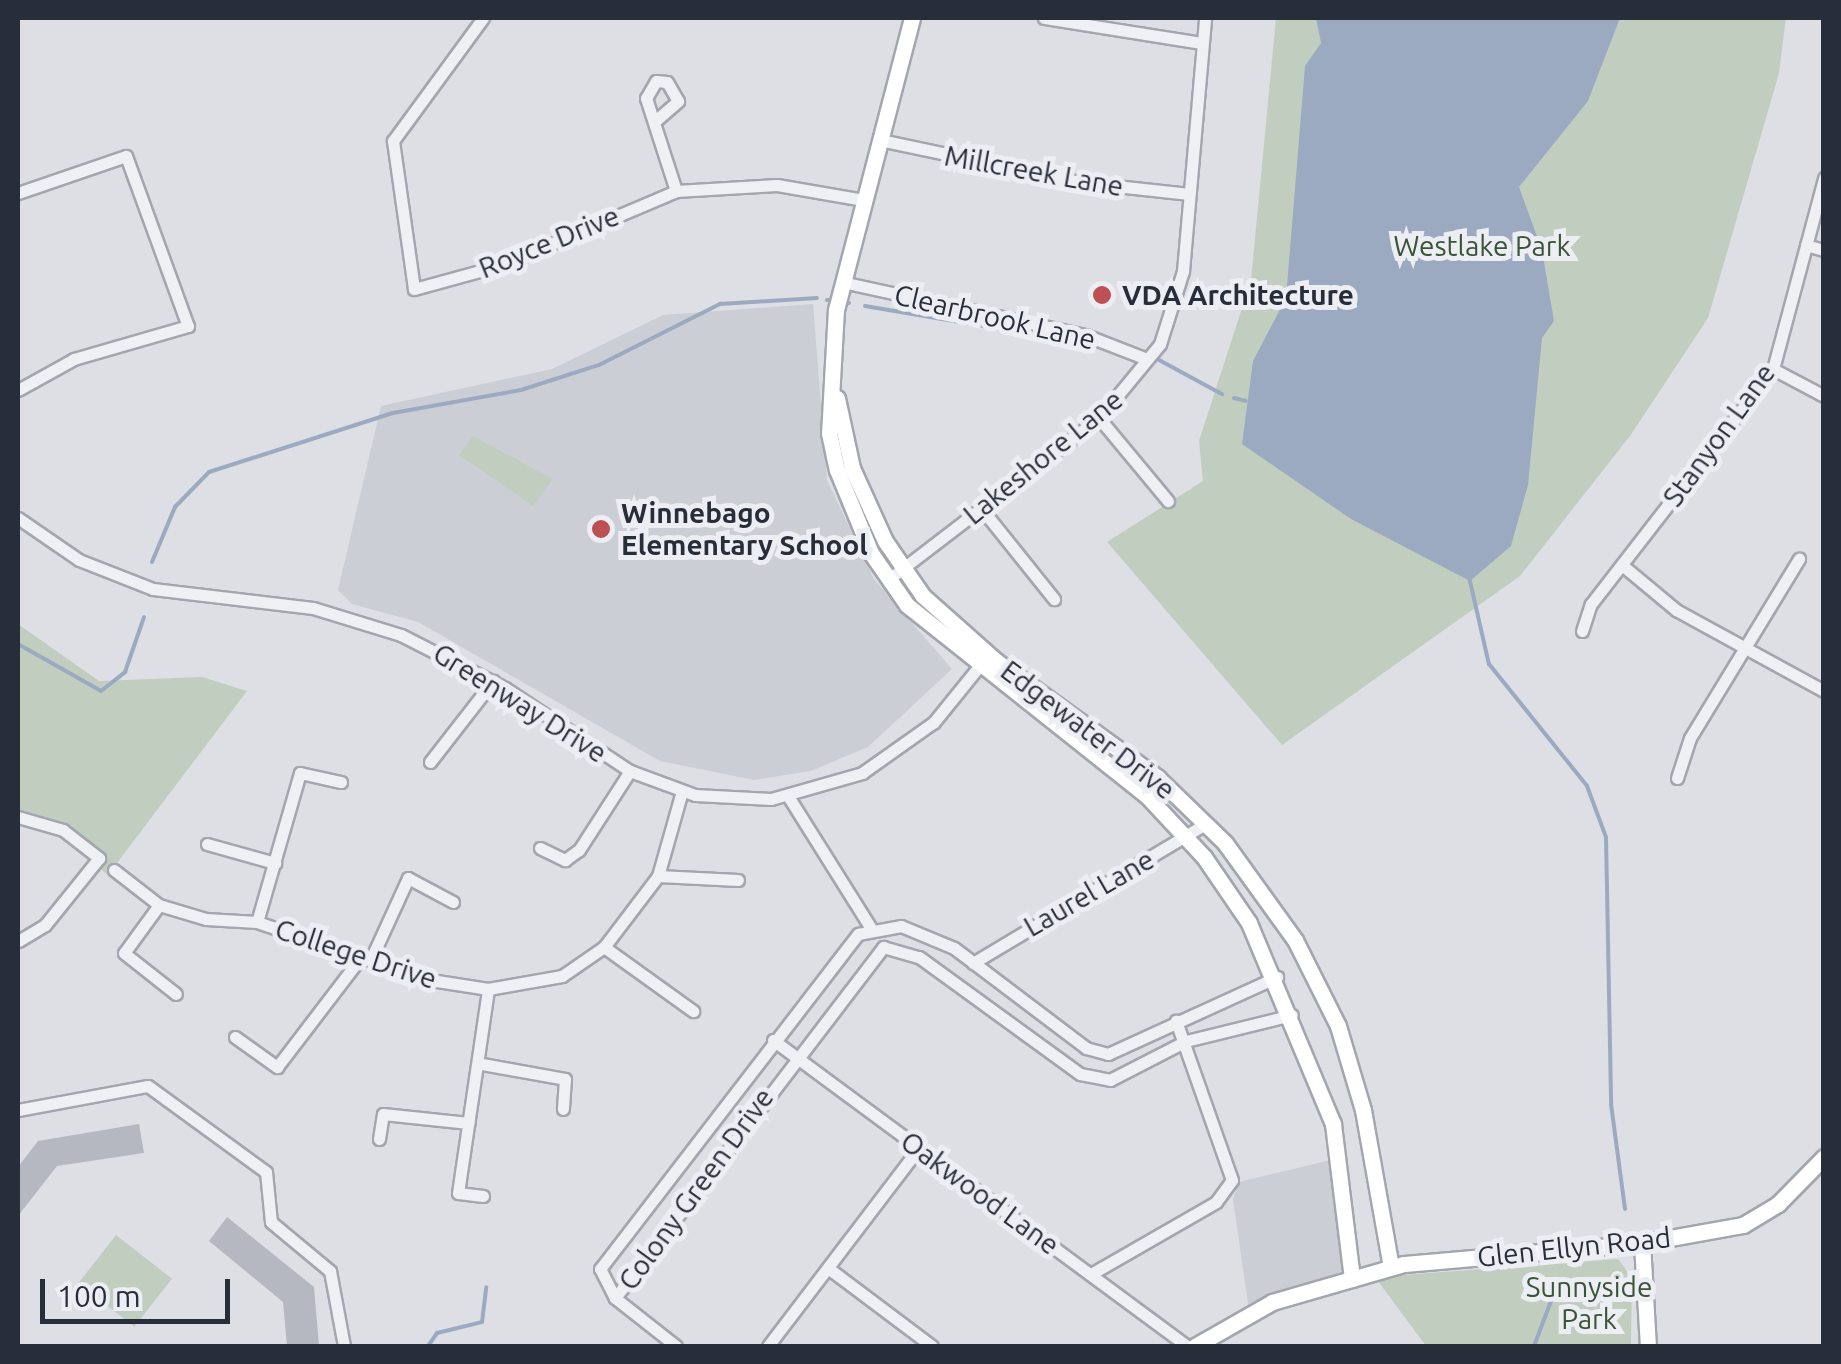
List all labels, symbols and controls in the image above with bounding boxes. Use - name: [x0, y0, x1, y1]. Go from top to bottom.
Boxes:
- street label: Millcreek Lane: [942, 139, 1126, 203]
- street label: Royce Drive: [474, 199, 624, 285]
- park label: Westlake Park: [1393, 229, 1571, 263]
- street label: Clearbrook Lane: [891, 278, 1099, 356]
- place label: VDA Architecture: [1122, 278, 1354, 312]
- marker: VDA Architecture: [1091, 284, 1113, 306]
- street label: Stanyon Lane: [1656, 357, 1782, 513]
- street label: Lakeshore Lane: [957, 383, 1129, 531]
- place label: Winnebago Elementary School: [621, 496, 868, 562]
- marker: Winnebago Elementary School: [590, 518, 612, 540]
- street label: Greenway Drive: [427, 636, 613, 770]
- street label: Edgewater Drive: [994, 654, 1182, 806]
- street label: Laurel Lane: [1018, 842, 1160, 944]
- street label: College Drive: [271, 912, 441, 996]
- street label: Colony Green Drive: [611, 1081, 781, 1297]
- street label: Oakwood Lane: [894, 1124, 1066, 1262]
- street label: Glen Ellyn Road: [1476, 1220, 1672, 1274]
- scale bar: [45, 1259, 235, 1321]
- park label: Sunnyside Park: [1526, 1270, 1652, 1336]
- text: 100 m: [57, 1279, 141, 1313]

